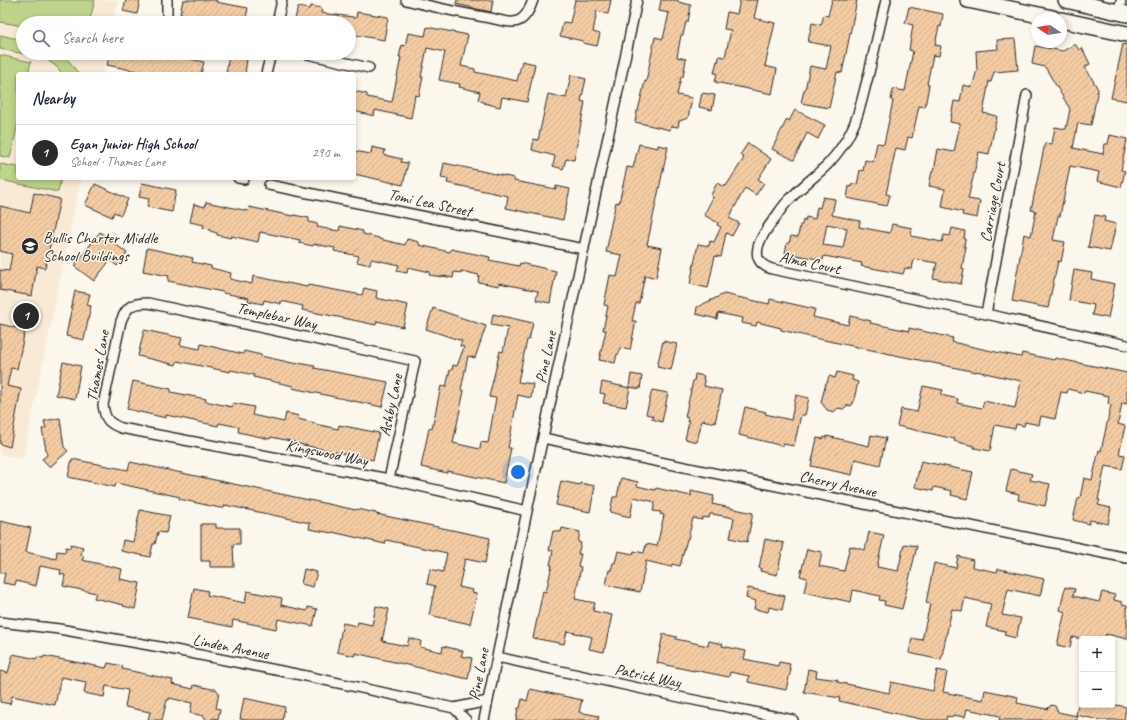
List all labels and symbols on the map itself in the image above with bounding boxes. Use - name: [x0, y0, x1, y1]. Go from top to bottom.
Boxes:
- north arrow: [1031, 12, 1067, 48]
- street label: Carriage Court: [975, 159, 1011, 244]
- street label: Tomi Lea Street: [386, 184, 476, 222]
- place label: Bullis Charter Middle School Buildings: [43, 228, 159, 266]
- school or university icon: Bullis Charter Middle School Buildings: [20, 236, 40, 256]
- street label: Alma Court: [778, 247, 844, 280]
- street label: Templebar Way: [235, 298, 320, 335]
- pin: 1: [13, 301, 39, 331]
- street label: Thames Lane: [82, 327, 114, 403]
- street label: Pine Lane: [531, 328, 562, 385]
- street label: Ashby Lane: [375, 371, 408, 438]
- street label: Kingswood Way: [284, 435, 371, 471]
- your location: [508, 462, 528, 482]
- street label: Cherry Avenue: [798, 466, 880, 502]
- street label: Linden Avenue: [191, 630, 272, 664]
- street label: Pine Lane: [464, 645, 494, 702]
- street label: Patrick Way: [613, 659, 684, 693]

